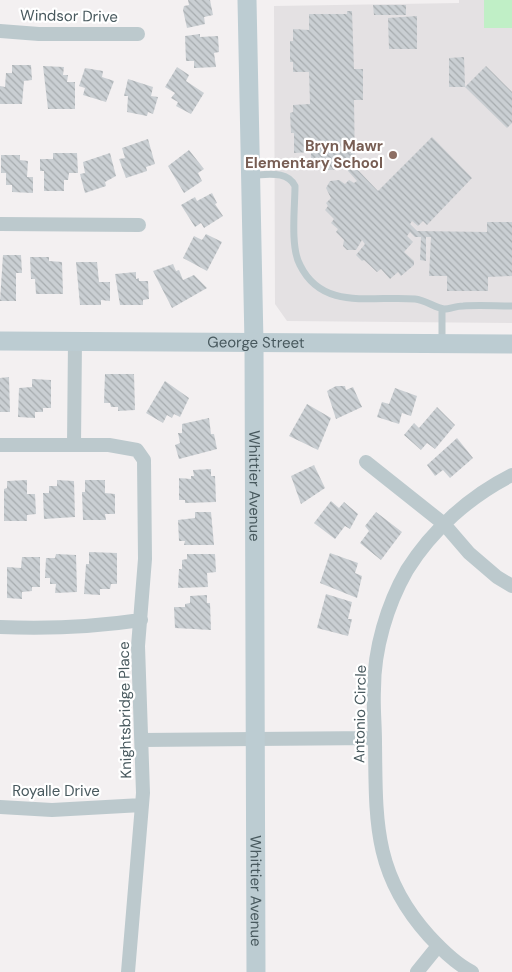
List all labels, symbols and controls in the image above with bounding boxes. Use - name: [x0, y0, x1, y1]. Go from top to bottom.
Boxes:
- street label: Windsor Drive: [20, 5, 118, 27]
- place label: Bryn Mawr Elementary School: [245, 136, 383, 173]
- marker: Bryn Mawr Elementary School: [387, 149, 399, 161]
- street label: George Street: [207, 332, 305, 353]
- street label: Whittier Avenue: [244, 430, 265, 542]
- street label: Knightsbridge Place: [114, 641, 136, 779]
- street label: Antonio Circle: [349, 665, 371, 763]
- street label: Royalle Drive: [12, 781, 100, 801]
- street label: Whittier Avenue: [246, 835, 266, 947]

